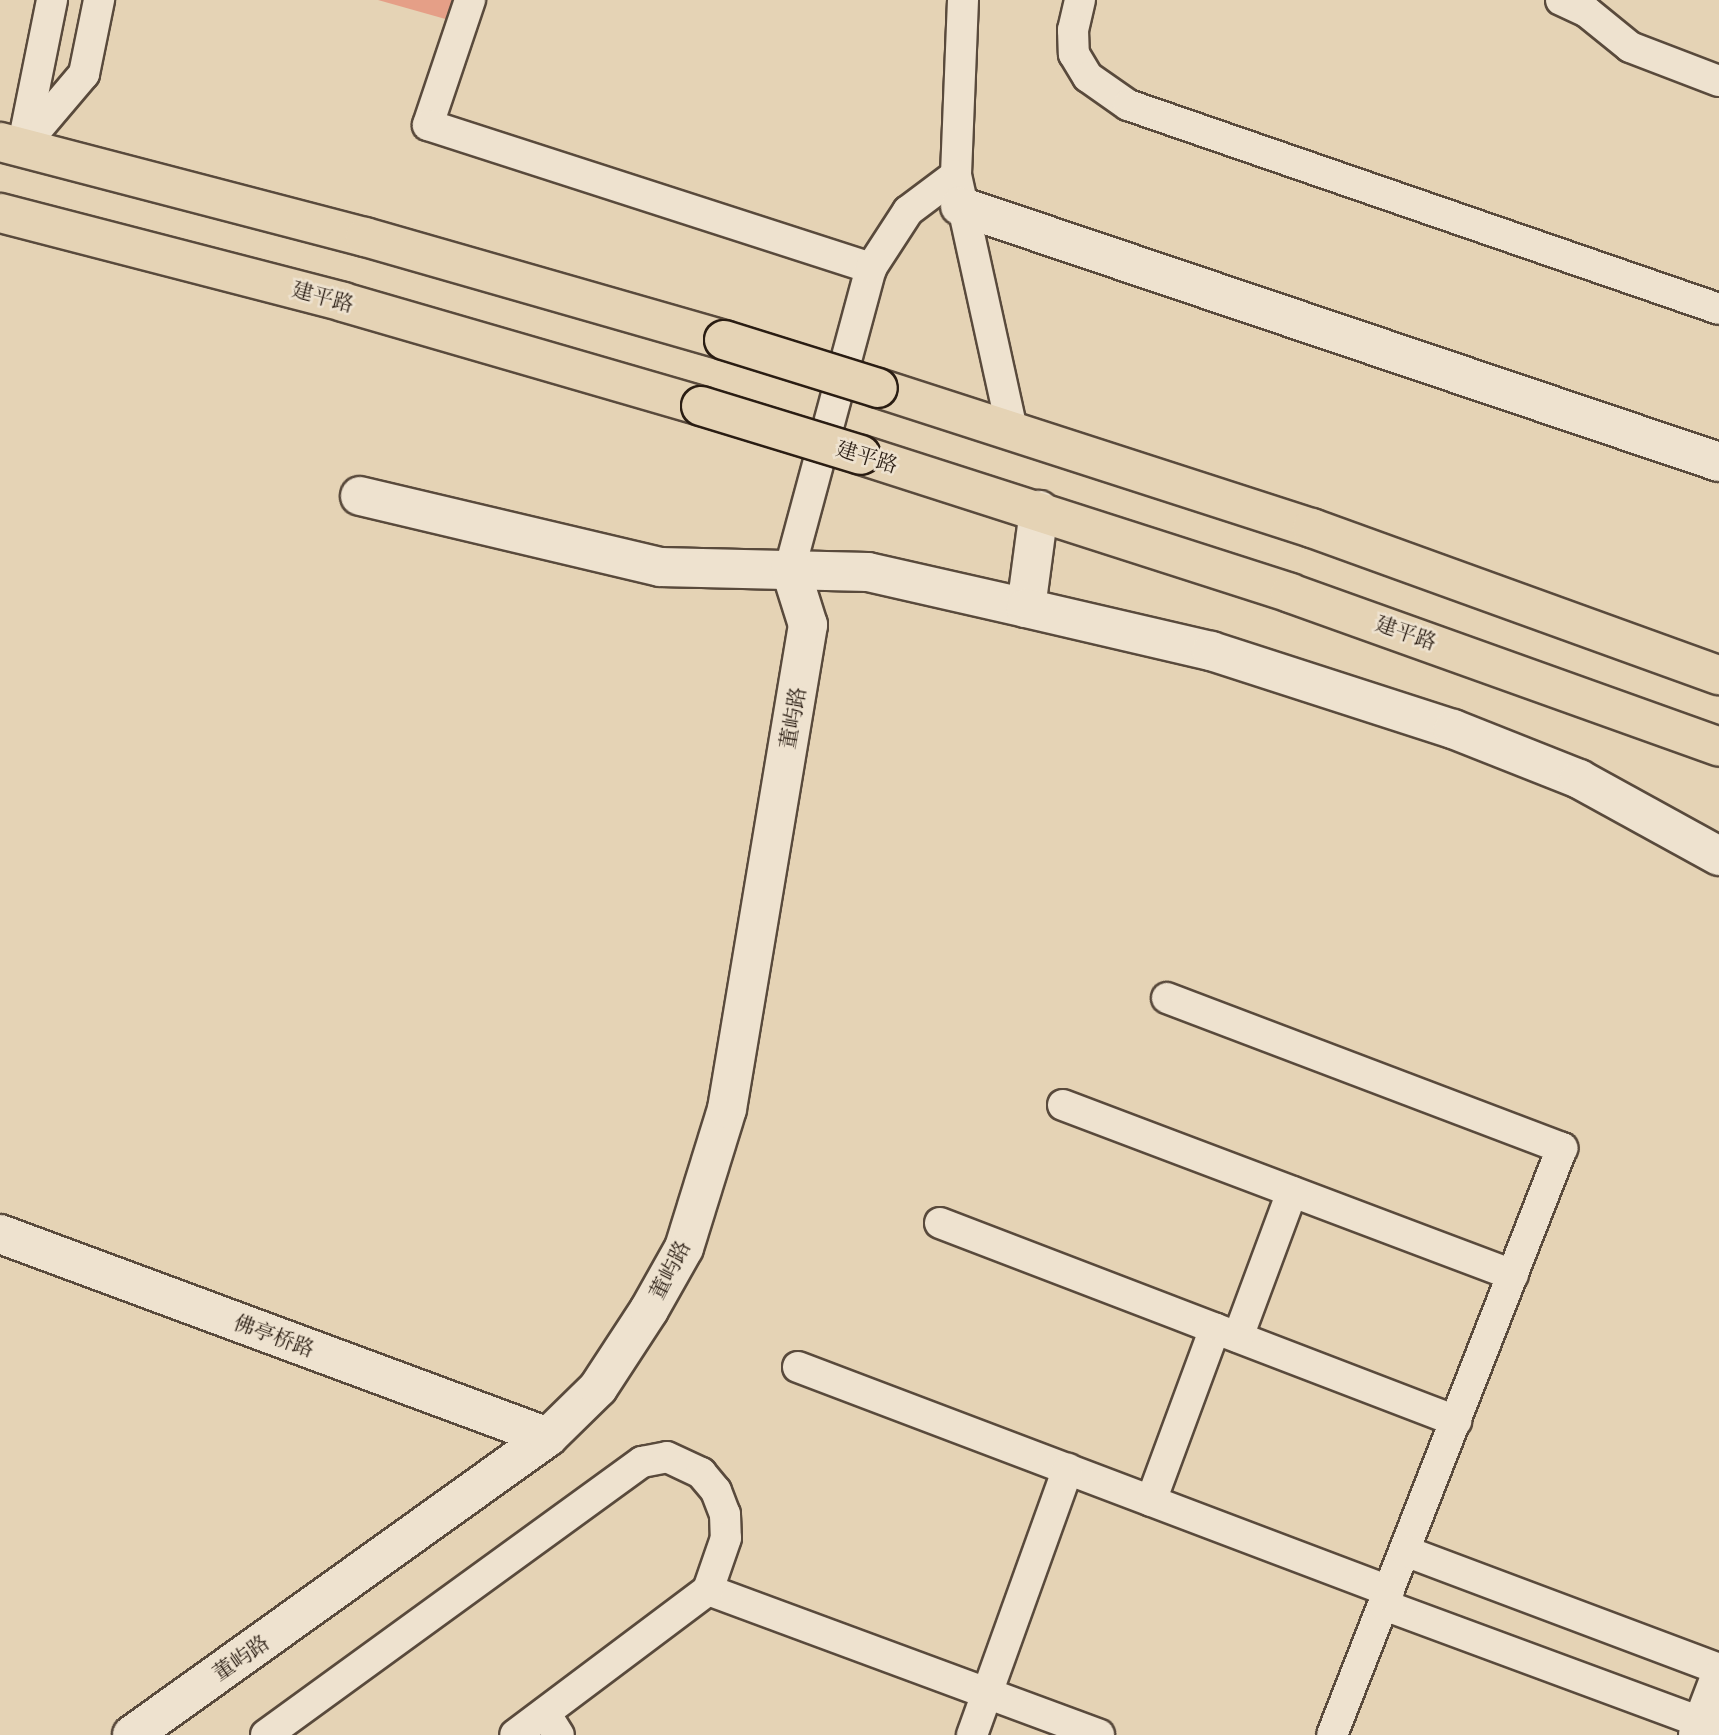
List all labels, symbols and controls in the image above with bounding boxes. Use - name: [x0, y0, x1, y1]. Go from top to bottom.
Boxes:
- street label: 建平路: [289, 277, 357, 317]
- street label: 建平路: [833, 436, 901, 478]
- street label: 建平路: [1372, 611, 1440, 655]
- street label: 董屿路: [775, 685, 811, 751]
- street label: 董屿路: [644, 1236, 696, 1304]
- street label: 佛亭桥路: [230, 1310, 318, 1362]
- street label: 董屿路: [208, 1630, 274, 1686]

